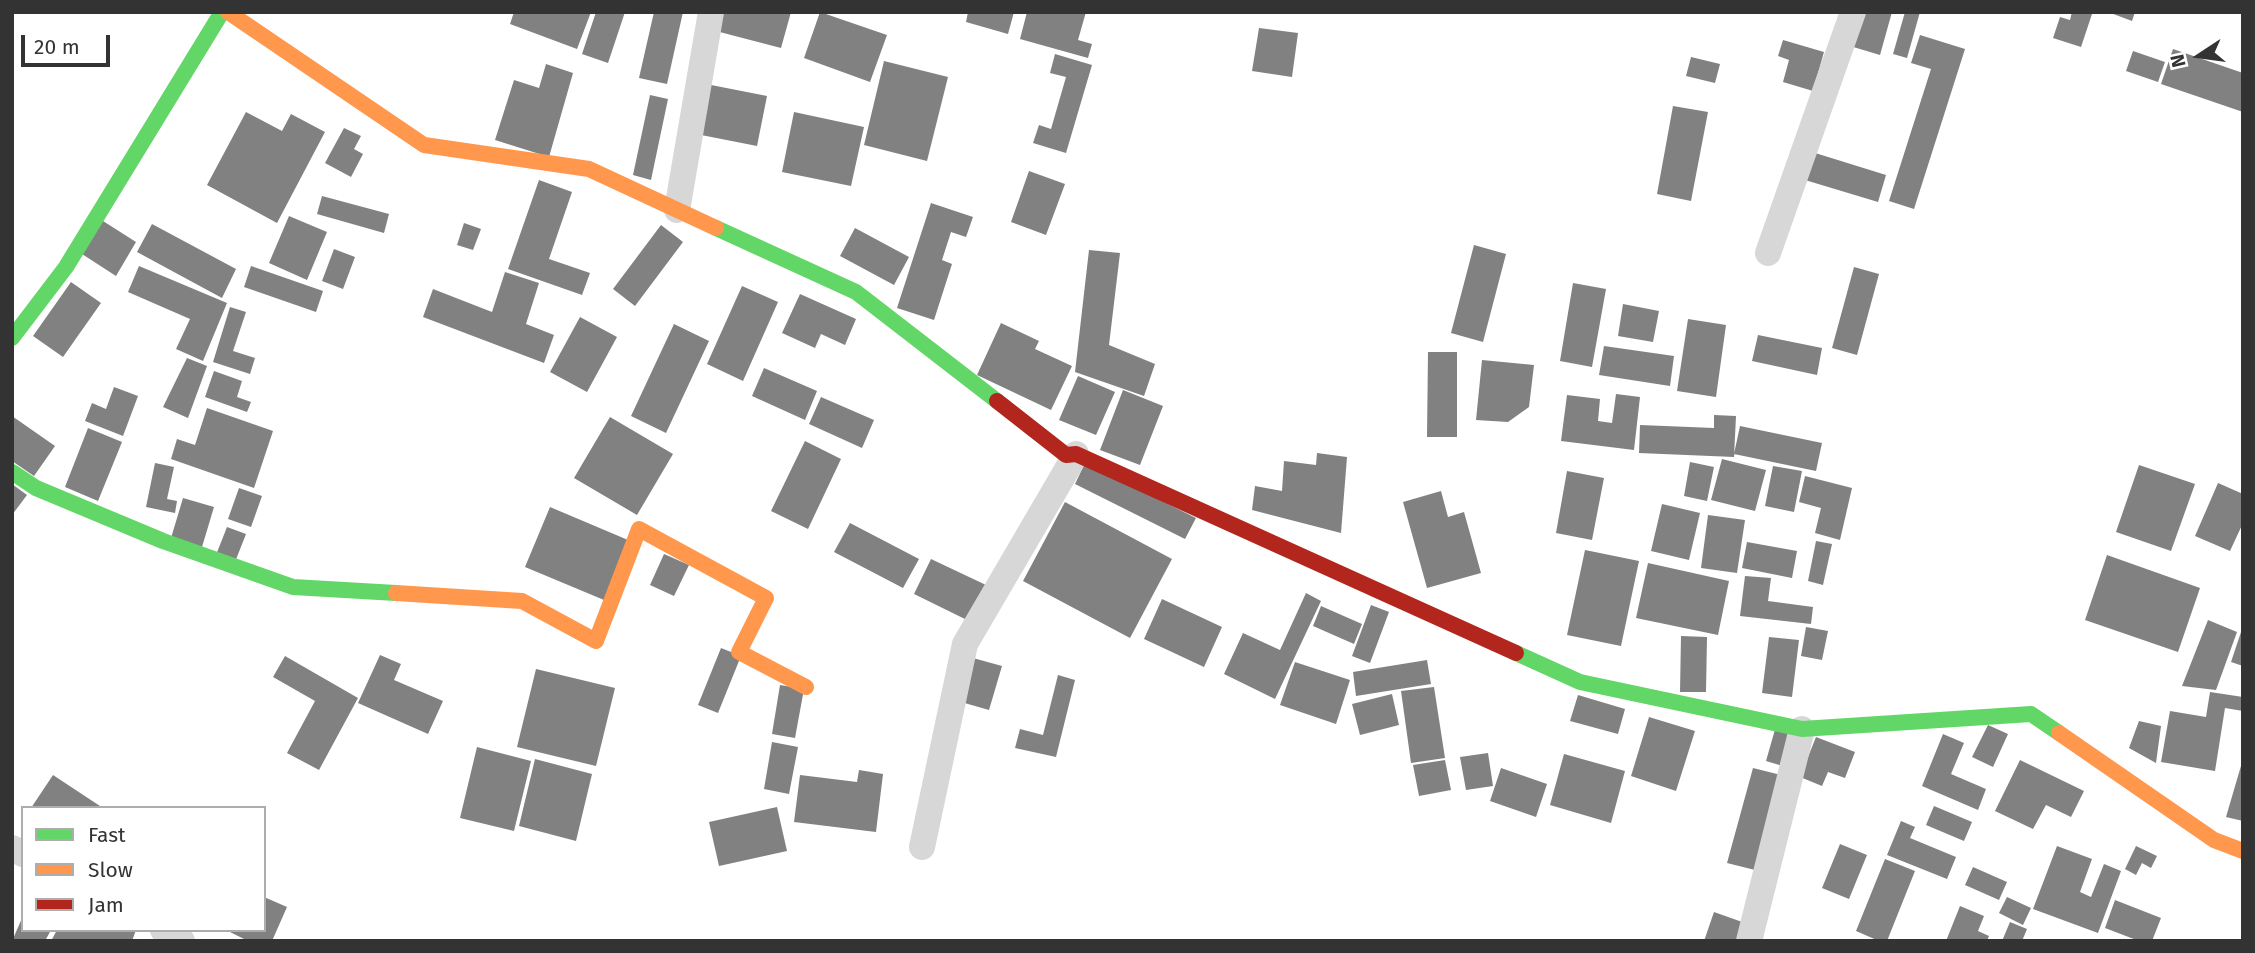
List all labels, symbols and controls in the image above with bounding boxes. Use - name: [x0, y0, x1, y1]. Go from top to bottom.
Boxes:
- scale bar: [24, 21, 114, 65]
- north arrow: [2164, 21, 2234, 91]
- text: 20 m: [34, 34, 80, 60]
- text: N: [2165, 52, 2191, 70]
- legend: [21, 806, 266, 932]
- text: Fast: [88, 822, 126, 848]
- text: Slow: [88, 857, 133, 883]
- text: Jam: [88, 892, 124, 918]

